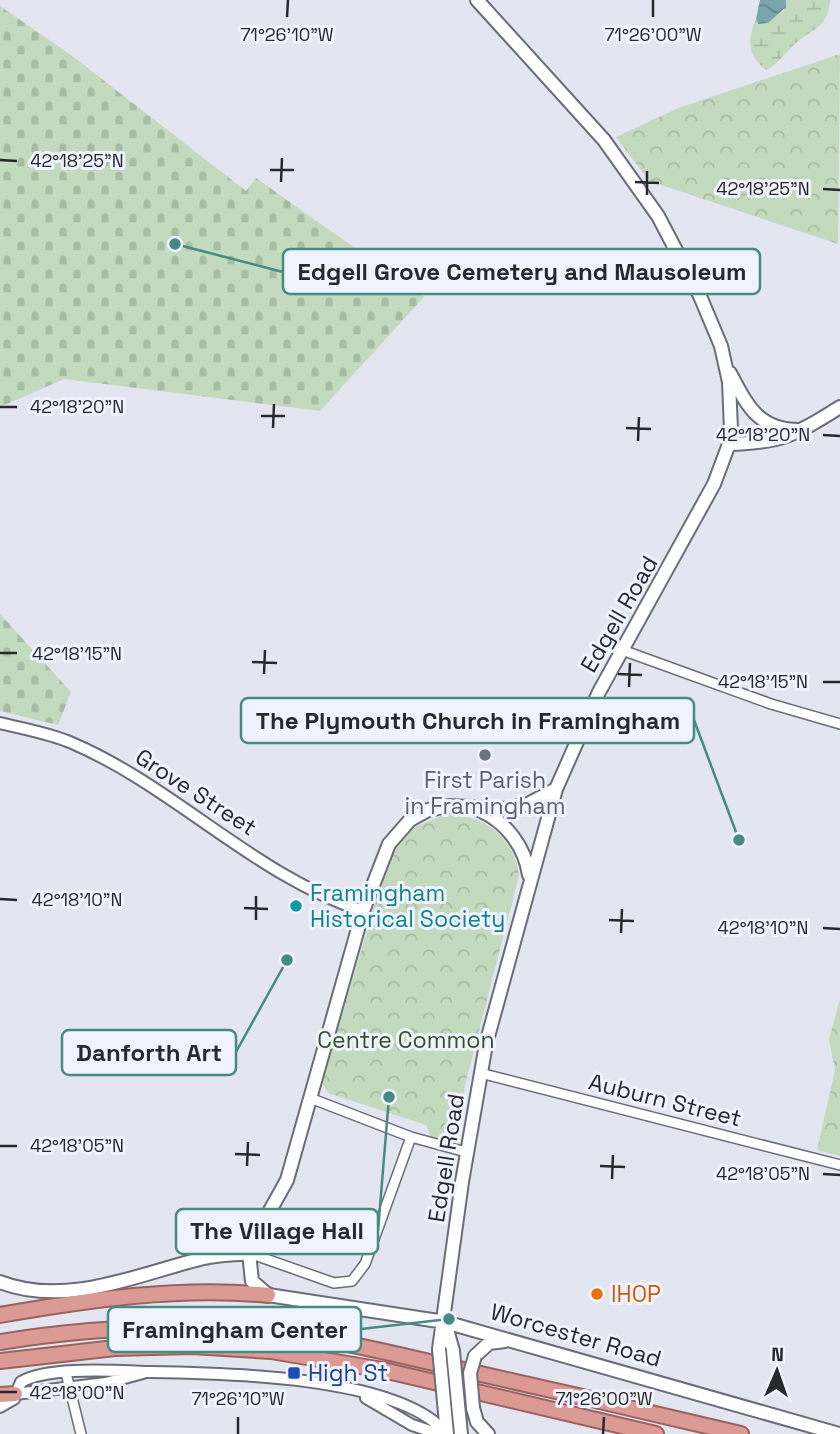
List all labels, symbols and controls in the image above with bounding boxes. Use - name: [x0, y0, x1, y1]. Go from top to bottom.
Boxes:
- text: 71°26'10"W: [240, 23, 334, 46]
- text: 71°26'00"W: [604, 23, 702, 46]
- text: 42°18'25"N: [30, 149, 124, 172]
- text: 42°18'25"N: [716, 177, 810, 200]
- callout: Edgell Grove Cemetery and Mausoleum: [283, 249, 760, 294]
- text: Edgell Grove Cemetery and Mausoleum: [297, 256, 747, 287]
- text: 42°18'20"N: [30, 395, 124, 418]
- text: 42°18'20"N: [716, 423, 810, 446]
- street label: Edgell Road: [574, 550, 664, 678]
- text: 42°18'15"N: [32, 642, 122, 665]
- text: 42°18'15"N: [718, 670, 808, 693]
- callout: The Plymouth Church in Framingham: [241, 698, 694, 743]
- text: The Plymouth Church in Framingham: [256, 705, 680, 736]
- street label: Grove Street: [130, 742, 262, 842]
- marker: First Parish in Framingham: [477, 747, 493, 763]
- place label: First Parish in Framingham: [405, 765, 565, 821]
- place label: Framingham Historical Society: [310, 878, 505, 934]
- text: 42°18'10"N: [32, 888, 122, 911]
- marker: Framingham Historical Society: [288, 898, 304, 914]
- text: 42°18'10"N: [718, 916, 808, 939]
- park label: Centre Common: [317, 1025, 495, 1055]
- callout: Danforth Art: [62, 1030, 236, 1075]
- text: Danforth Art: [76, 1037, 222, 1068]
- street label: Auburn Street: [585, 1067, 745, 1133]
- street label: Edgell Road: [421, 1092, 471, 1224]
- text: 42°18'05"N: [30, 1134, 124, 1157]
- text: 42°18'05"N: [716, 1162, 810, 1185]
- callout: The Village Hall: [176, 1209, 378, 1254]
- text: The Village Hall: [190, 1215, 364, 1246]
- place label: IHOP: [611, 1279, 661, 1309]
- marker: IHOP: [589, 1286, 605, 1302]
- street label: Worcester Road: [487, 1296, 665, 1374]
- callout: Framingham Center: [108, 1307, 361, 1352]
- text: Framingham Center: [122, 1314, 348, 1345]
- north arrow: [742, 1336, 812, 1406]
- text: N: [771, 1342, 784, 1367]
- place label: High St: [308, 1358, 388, 1388]
- marker: High St: [286, 1365, 302, 1381]
- text: 42°18'00"N: [30, 1381, 124, 1404]
- text: 71°26'10"W: [191, 1387, 285, 1410]
- text: 71°26'00"W: [555, 1387, 653, 1410]

